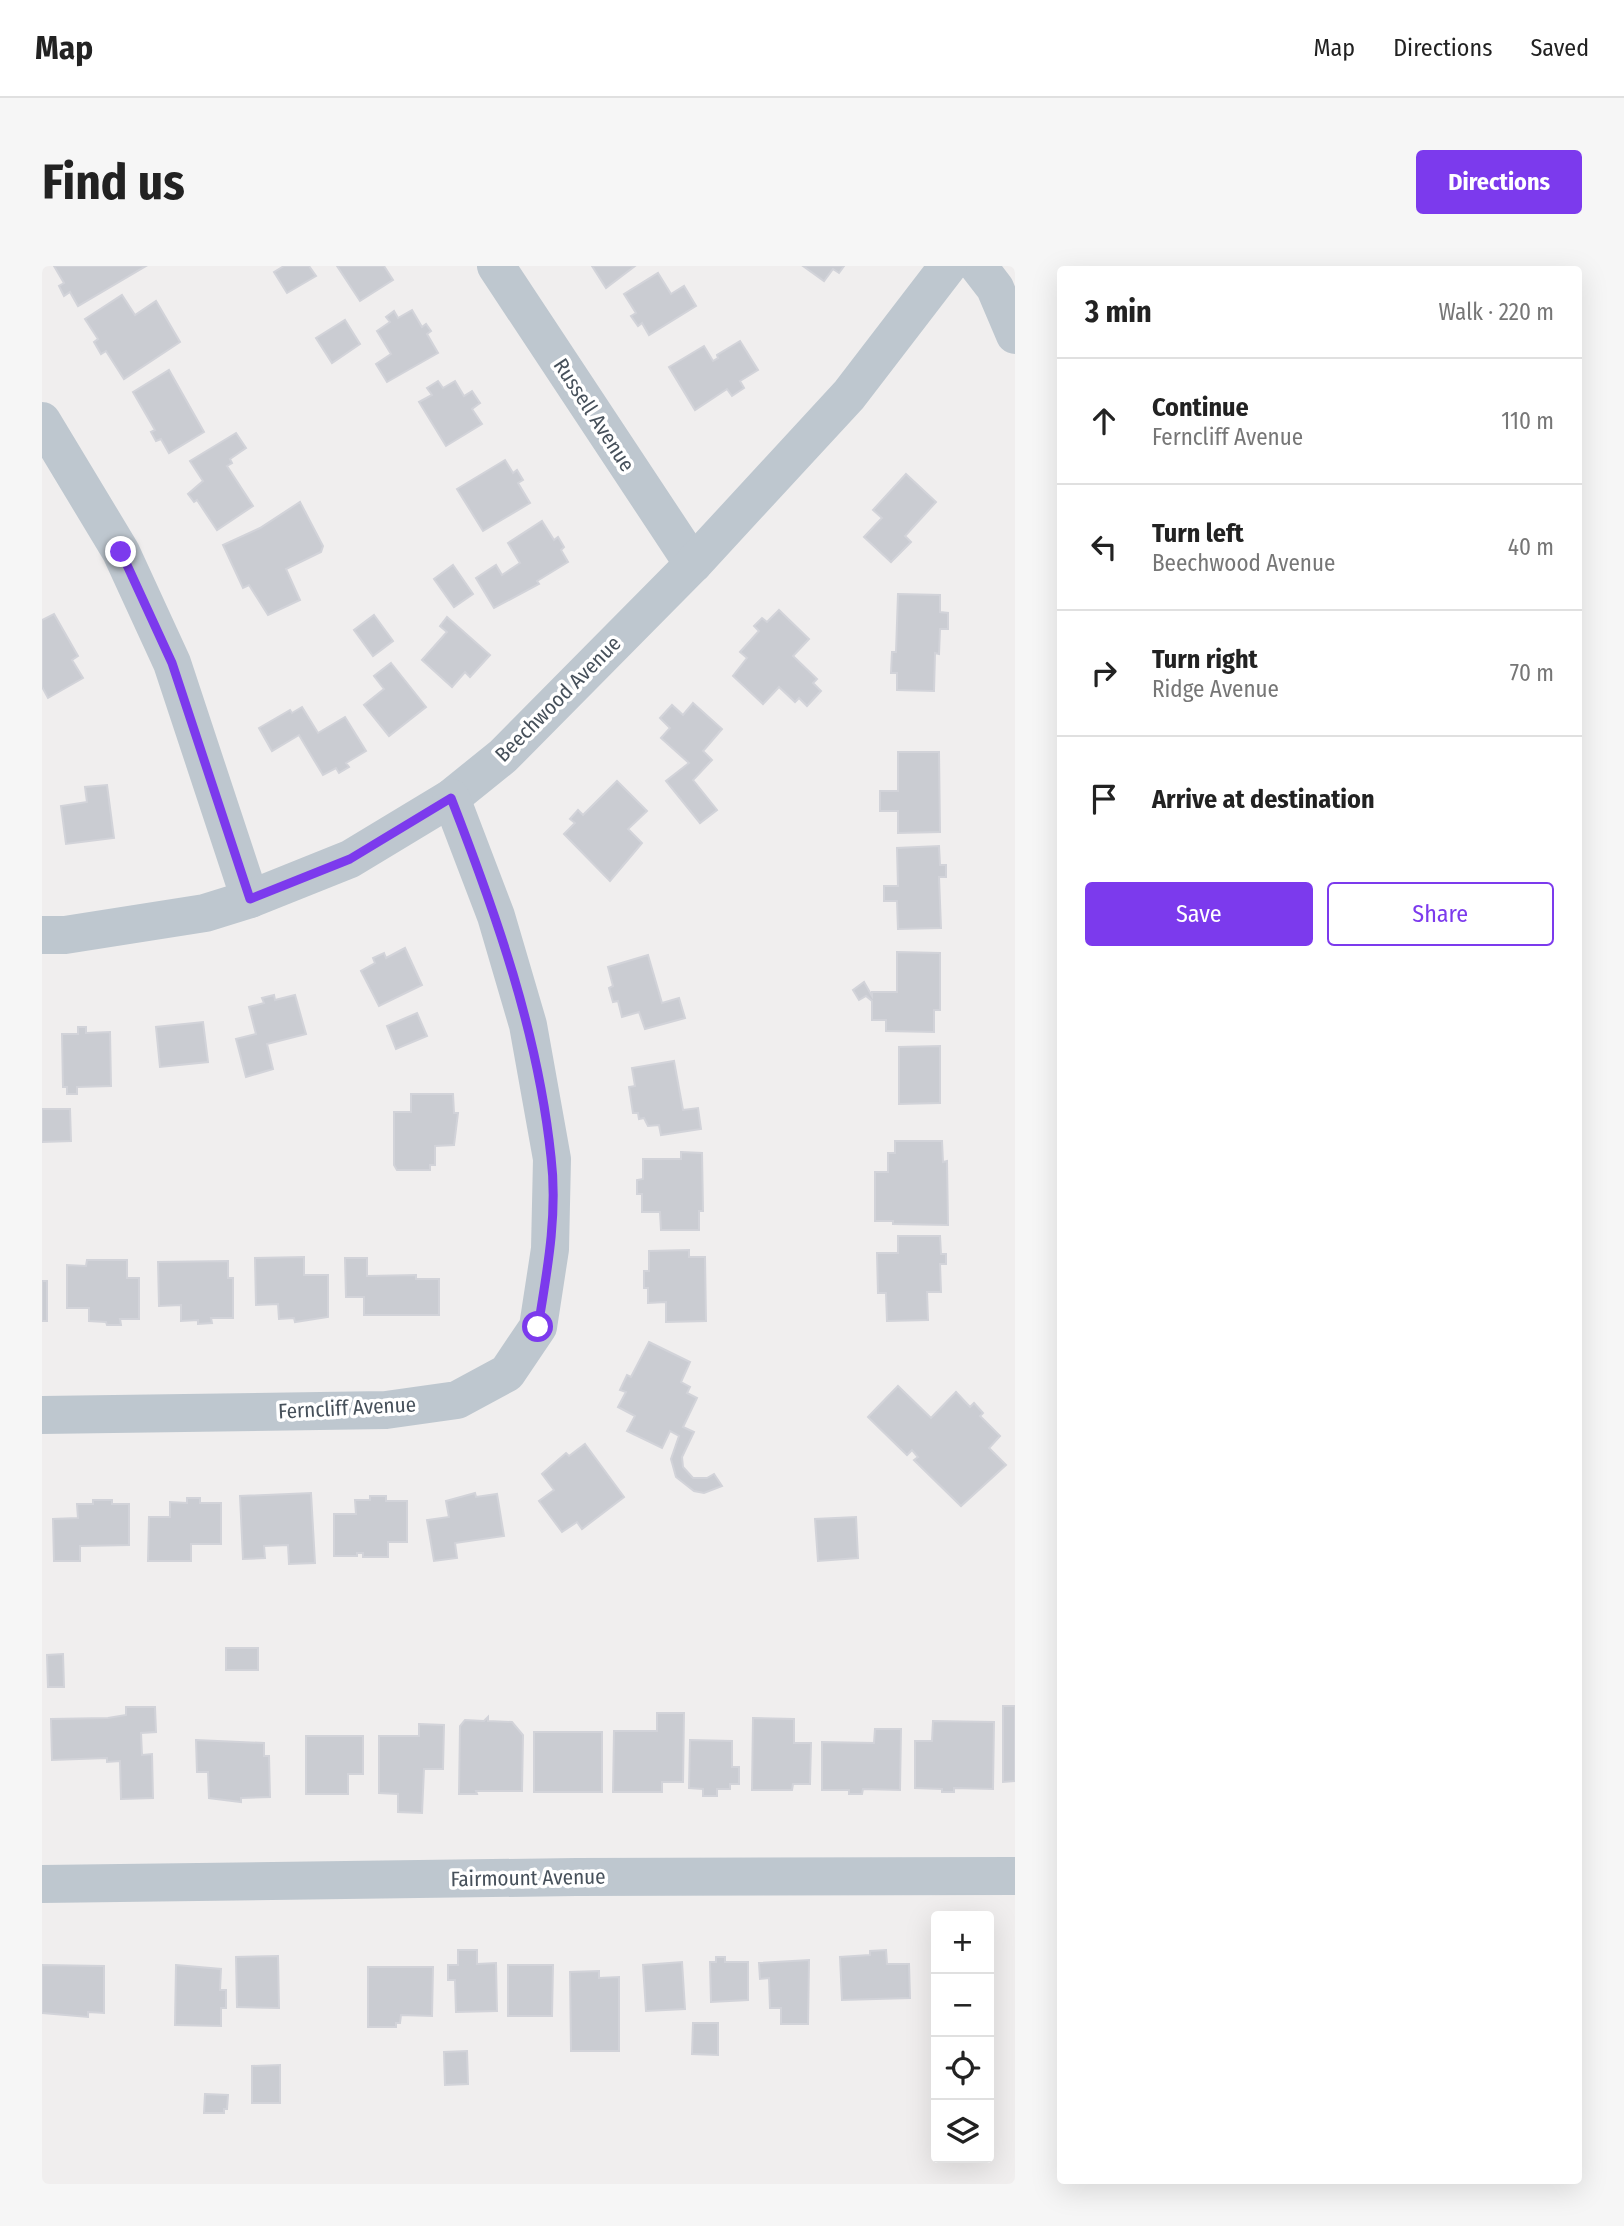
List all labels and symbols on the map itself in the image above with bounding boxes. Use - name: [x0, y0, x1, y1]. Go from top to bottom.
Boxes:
- street label: Russell Avenue: [548, 354, 640, 476]
- route end: [105, 536, 136, 567]
- street label: Beechwood Avenue: [490, 631, 626, 767]
- route start: [522, 1311, 553, 1342]
- street label: Ferncliff Avenue: [277, 1391, 417, 1425]
- street label: Fairmount Avenue: [450, 1864, 606, 1892]

